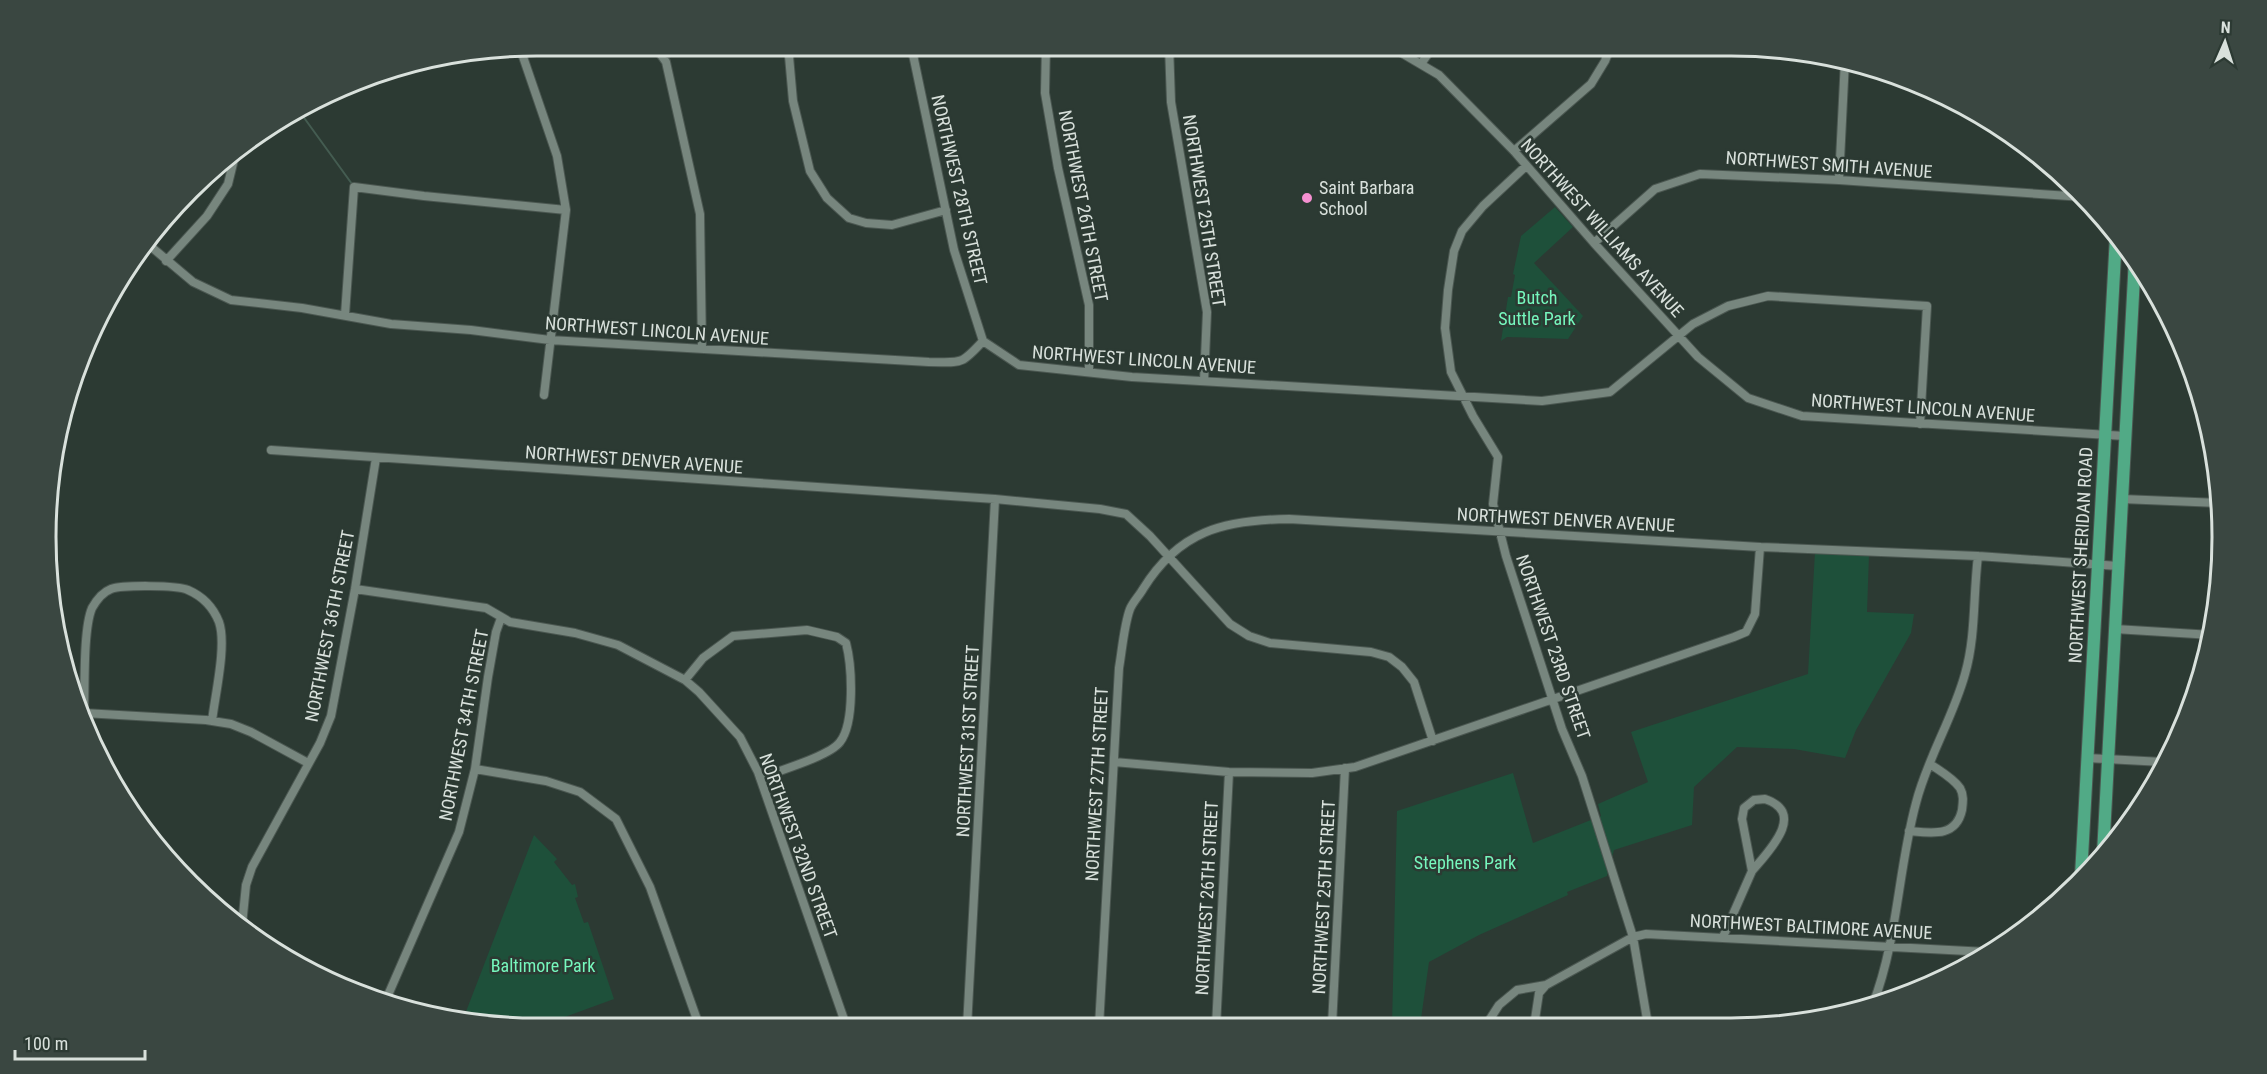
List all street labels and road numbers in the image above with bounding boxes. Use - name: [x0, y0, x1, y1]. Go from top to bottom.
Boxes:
- street label: NORTHWEST 28TH STREET: [927, 93, 992, 287]
- street label: NORTHWEST 26TH STREET: [1055, 108, 1112, 303]
- street label: NORTHWEST 25TH STREET: [1179, 113, 1230, 309]
- street label: NORTHWEST WILLIAMS AVENUE: [1517, 134, 1688, 321]
- street label: NORTHWEST SMITH AVENUE: [1725, 147, 1933, 182]
- street label: NORTHWEST LINCOLN AVENUE: [544, 312, 770, 349]
- street label: NORTHWEST LINCOLN AVENUE: [1031, 341, 1257, 378]
- street label: NORTHWEST LINCOLN AVENUE: [1810, 389, 2036, 426]
- street label: NORTHWEST DENVER AVENUE: [524, 441, 744, 478]
- street label: NORTHWEST SHERIDAN ROAD: [2064, 446, 2097, 664]
- street label: NORTHWEST DENVER AVENUE: [1456, 503, 1676, 536]
- street label: NORTHWEST 36TH STREET: [301, 528, 358, 723]
- street label: NORTHWEST 23RD STREET: [1512, 552, 1595, 742]
- street label: NORTHWEST 34TH STREET: [435, 627, 492, 822]
- street label: NORTHWEST 31ST STREET: [952, 644, 983, 838]
- street label: NORTHWEST 27TH STREET: [1081, 686, 1112, 882]
- street label: NORTHWEST 32ND STREET: [755, 750, 842, 941]
- street label: NORTHWEST 25TH STREET: [1308, 799, 1339, 995]
- street label: NORTHWEST 26TH STREET: [1191, 800, 1222, 996]
- street label: NORTHWEST BALTIMORE AVENUE: [1689, 910, 1933, 943]

